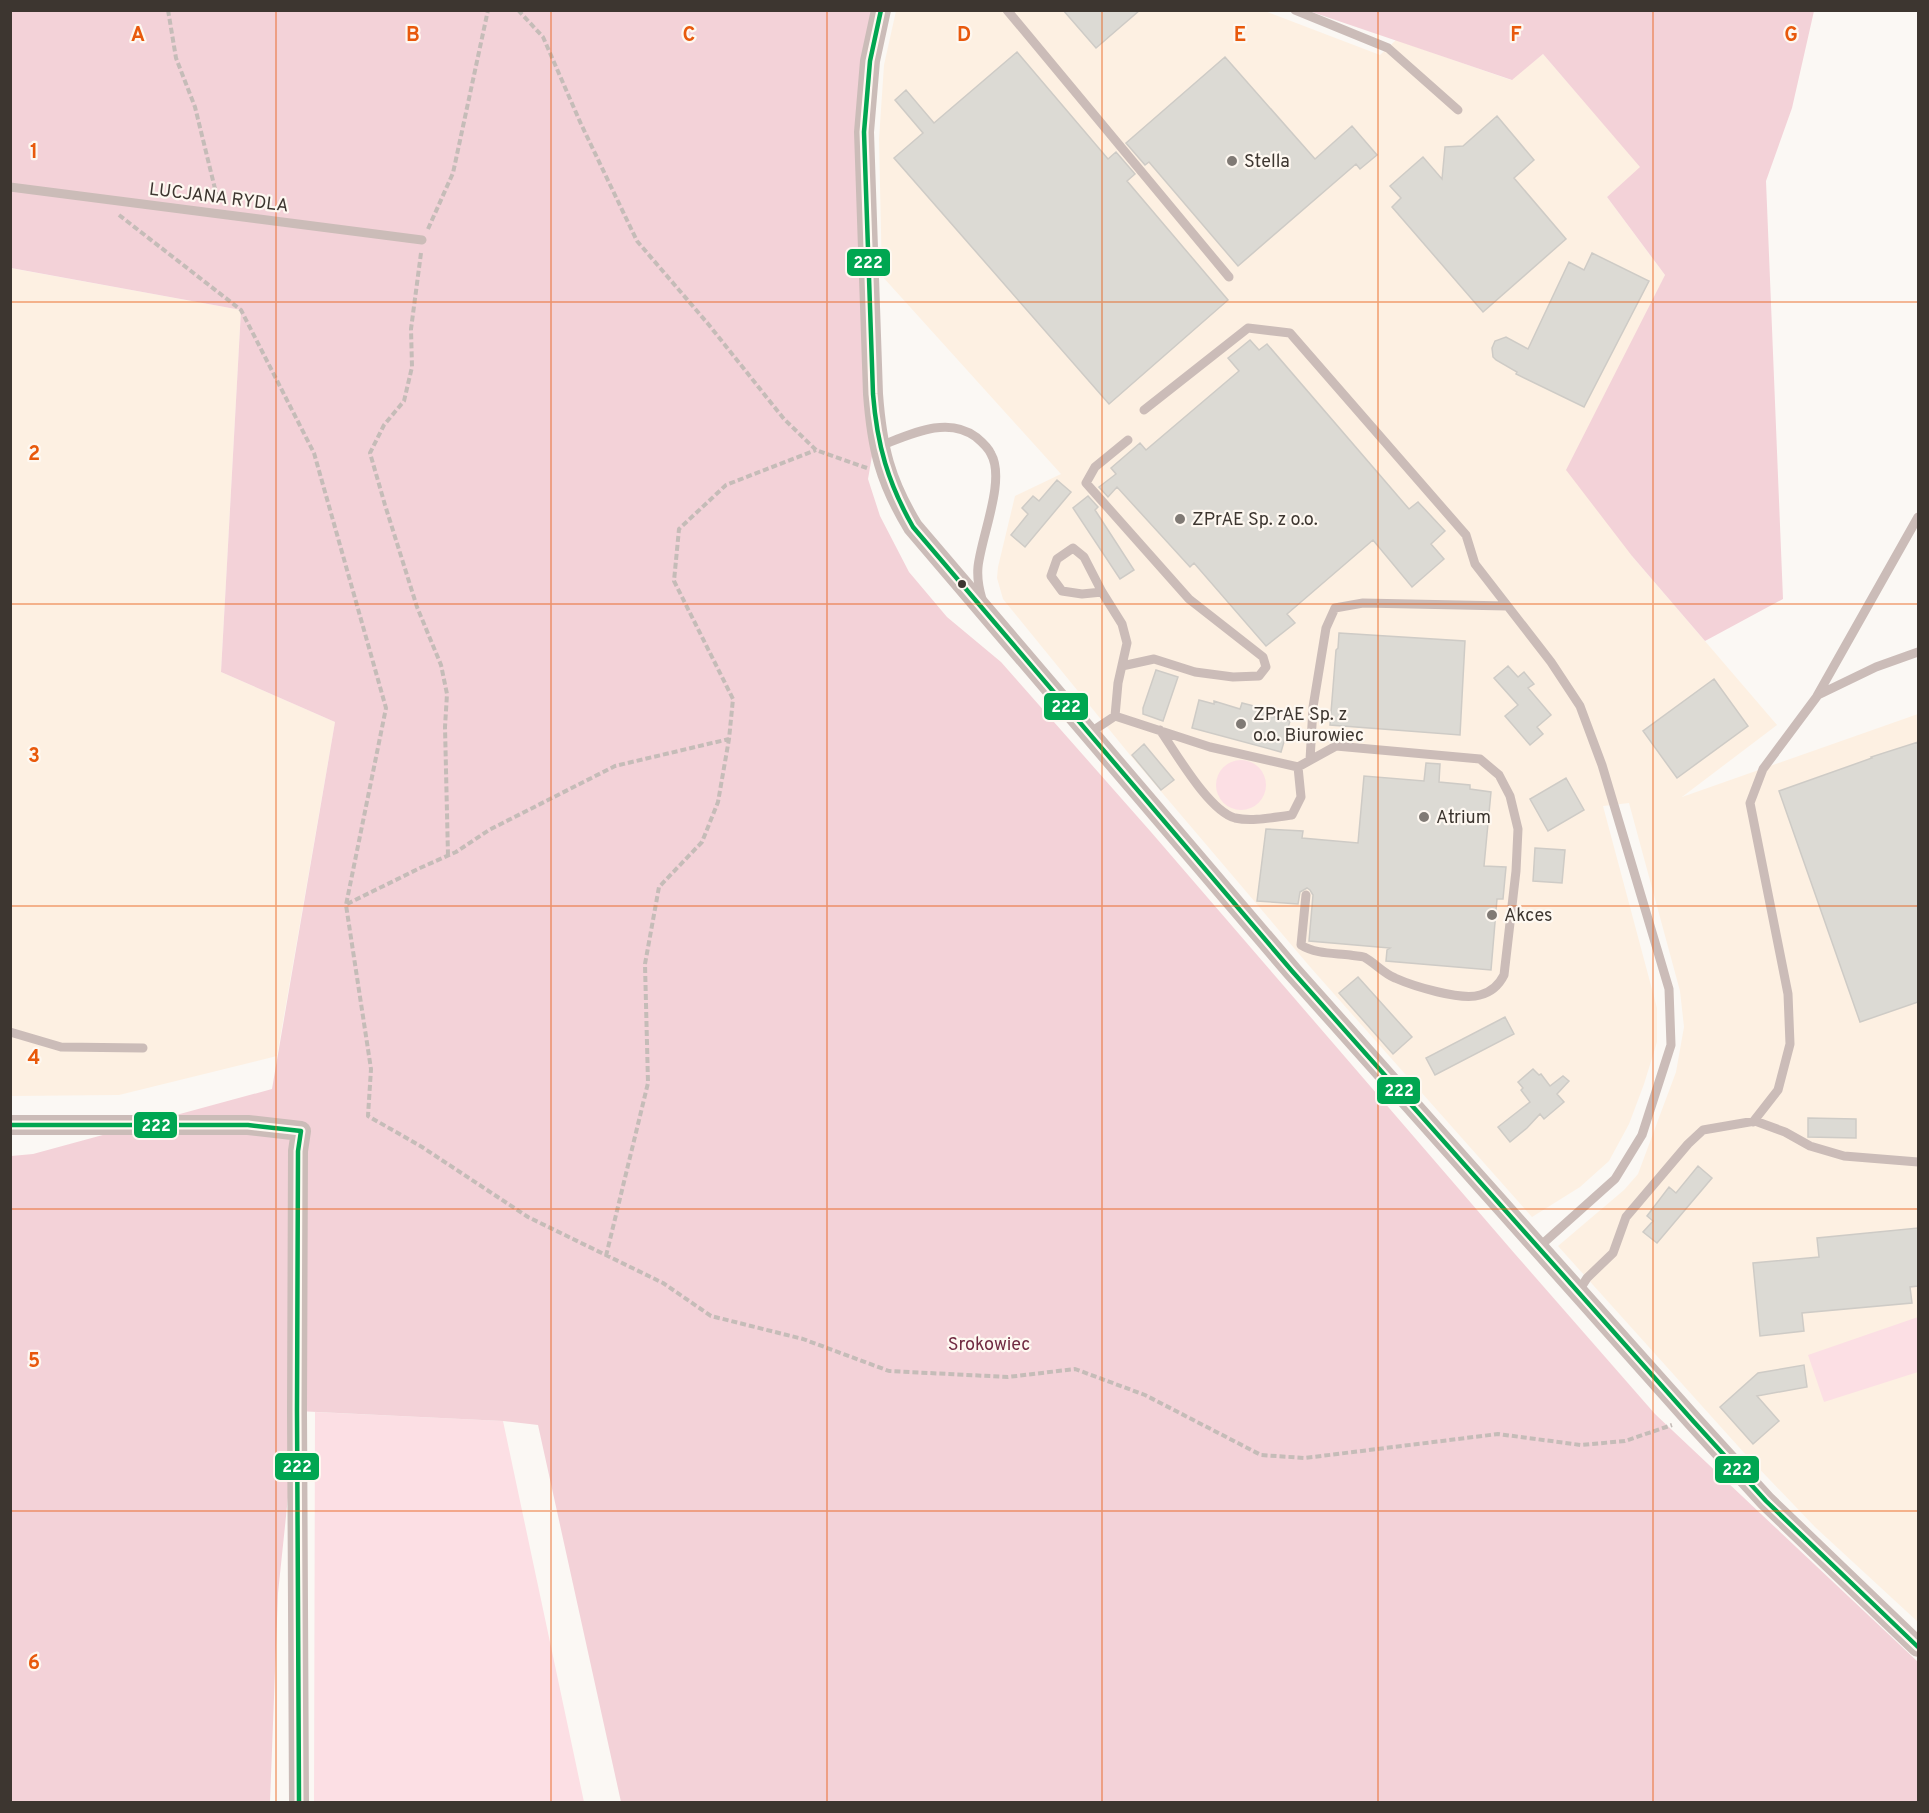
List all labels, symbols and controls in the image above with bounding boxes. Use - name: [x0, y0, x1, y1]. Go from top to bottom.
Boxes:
- text: A: [131, 23, 145, 49]
- text: B: [406, 23, 420, 49]
- text: C: [683, 23, 695, 49]
- text: D: [957, 23, 971, 49]
- text: E: [1234, 23, 1246, 49]
- text: F: [1510, 23, 1522, 49]
- text: G: [1784, 23, 1798, 49]
- text: 1: [30, 140, 38, 166]
- place label: Stella: [1244, 151, 1290, 174]
- marker: Stella: [1225, 154, 1239, 168]
- street label: LUCJANA RYDLA: [148, 179, 290, 218]
- line badge: 222: [846, 248, 891, 277]
- text: 222: [853, 254, 883, 274]
- text: 2: [28, 442, 40, 468]
- place label: ZPrAE Sp. z o.o.: [1192, 509, 1318, 532]
- marker: ZPrAE Sp. z o.o.: [1173, 512, 1187, 526]
- unlabelled marker: [956, 578, 968, 590]
- line badge: 222: [1043, 692, 1089, 721]
- text: 222: [1051, 698, 1081, 718]
- place label: ZPrAE Sp. z o.o. Biurowiec: [1253, 704, 1364, 748]
- marker: ZPrAE Sp. z o.o. Biurowiec: [1234, 717, 1248, 731]
- text: 3: [28, 744, 40, 770]
- place label: Atrium: [1436, 807, 1491, 830]
- marker: Atrium: [1417, 810, 1431, 824]
- place label: Akces: [1504, 905, 1552, 928]
- marker: Akces: [1485, 908, 1499, 922]
- text: 4: [28, 1046, 40, 1072]
- line badge: 222: [1376, 1076, 1421, 1105]
- text: 222: [1384, 1082, 1414, 1102]
- line badge: 222: [133, 1111, 178, 1139]
- text: 222: [141, 1117, 171, 1137]
- park label: Srokowiec: [948, 1334, 1030, 1357]
- text: 5: [28, 1349, 40, 1375]
- line badge: 222: [274, 1452, 320, 1481]
- line badge: 222: [1714, 1455, 1760, 1484]
- text: 222: [282, 1458, 312, 1478]
- text: 222: [1722, 1461, 1752, 1481]
- text: 6: [28, 1651, 40, 1677]

